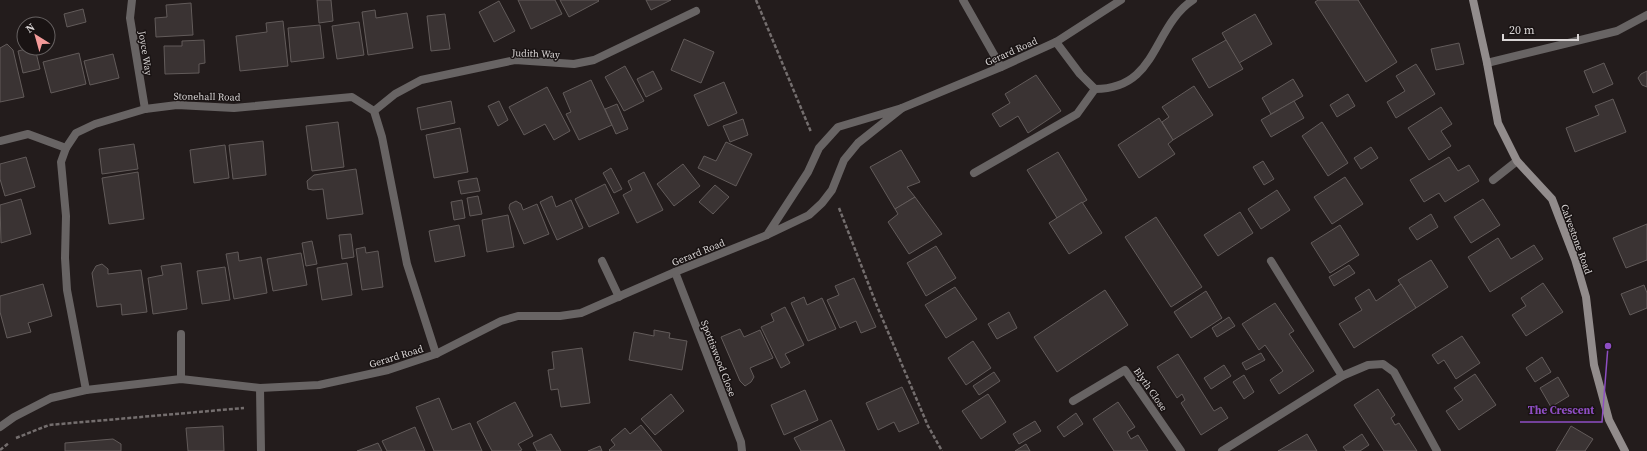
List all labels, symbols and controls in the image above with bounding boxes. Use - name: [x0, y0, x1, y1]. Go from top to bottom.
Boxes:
- north arrow: [16, 16, 56, 56]
- scale bar: [1503, 16, 1578, 42]
- text: N: [23, 20, 38, 37]
- text: 20 m: [1509, 22, 1535, 38]
- street label: Joyce Way: [135, 29, 156, 77]
- street label: Gerard Road: [983, 34, 1040, 69]
- street label: Judith Way: [511, 46, 561, 61]
- street label: Stonehall Road: [173, 89, 241, 104]
- street label: Calvestone Road: [1558, 202, 1595, 276]
- street label: Gerard Road: [670, 236, 727, 269]
- street label: Spottiswood Close: [698, 318, 739, 398]
- street label: Gerard Road: [368, 342, 425, 371]
- street label: Blyth Close: [1131, 365, 1170, 414]
- callout: The Crescent: [1520, 399, 1602, 422]
- text: The Crescent: [1528, 403, 1595, 418]

